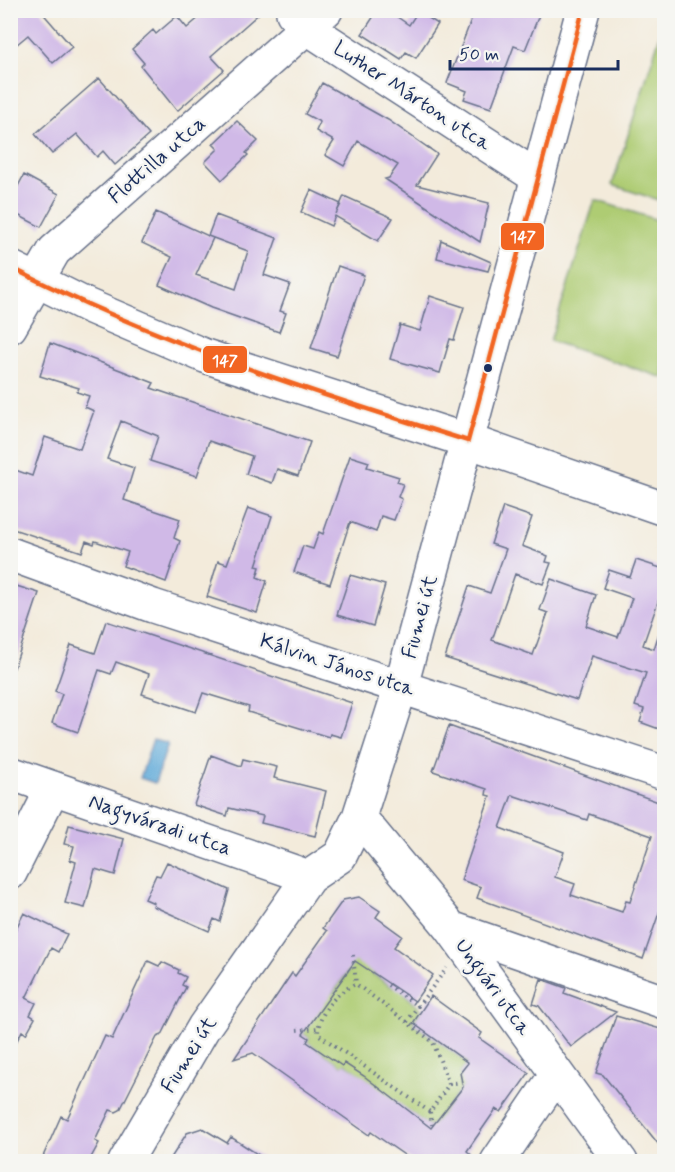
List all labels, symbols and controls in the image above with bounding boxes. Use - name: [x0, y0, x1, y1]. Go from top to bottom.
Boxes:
- scale bar: [450, 33, 618, 71]
- street label: Luther Márton utca: [328, 34, 497, 158]
- text: 50 m: [459, 43, 499, 67]
- street label: Flottilla utca: [102, 110, 212, 210]
- line badge: 147: [500, 222, 545, 251]
- text: 147: [510, 227, 536, 248]
- line badge: 147: [202, 345, 248, 374]
- text: 147: [212, 351, 238, 372]
- unlabelled marker: [482, 362, 494, 374]
- street label: Fiumei út: [395, 572, 445, 662]
- street label: Kálvin János utca: [256, 627, 418, 703]
- street label: Nagyváradi utca: [84, 787, 235, 864]
- street label: Ungvári utca: [447, 933, 538, 1043]
- street label: Fiumei út: [155, 1011, 224, 1099]

